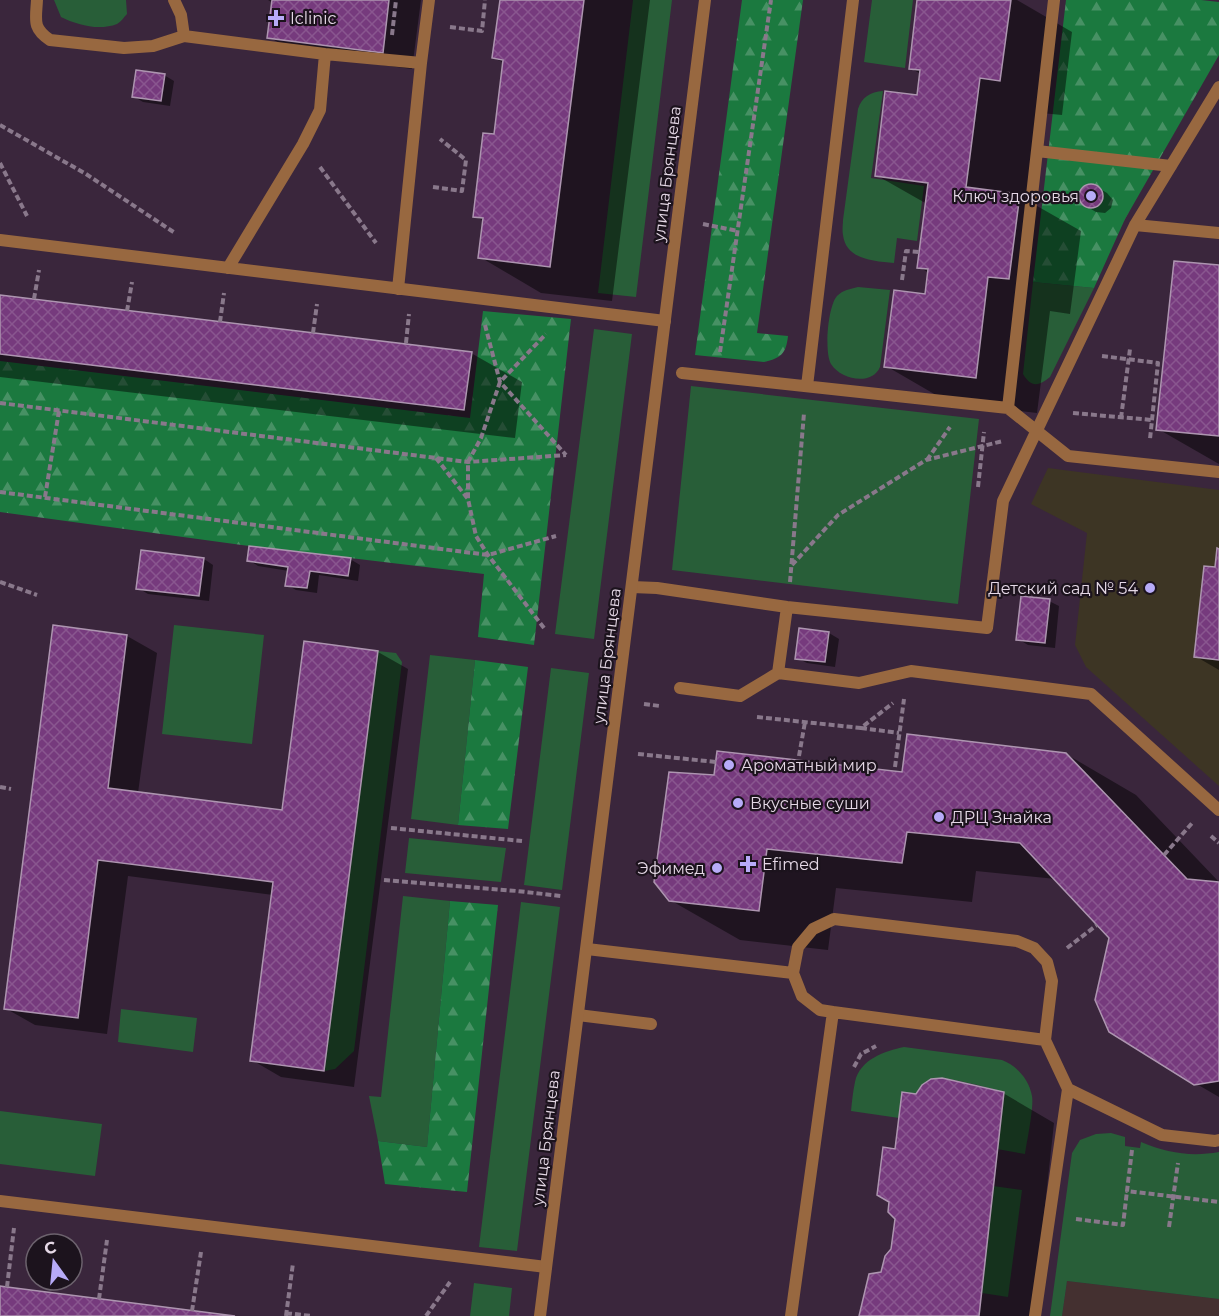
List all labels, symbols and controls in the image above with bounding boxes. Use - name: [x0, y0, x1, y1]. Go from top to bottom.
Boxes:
- marker: Iclinic: [267, 9, 285, 27]
- place label: Iclinic: [290, 9, 336, 28]
- street label: улица Брянцева: [649, 105, 685, 244]
- place label: Ключ здоровья: [952, 187, 1079, 206]
- marker: Ключ здоровья: [1084, 189, 1098, 203]
- place label: Детский сад № 54: [988, 579, 1138, 598]
- marker: Детский сад № 54: [1143, 581, 1157, 595]
- street label: улица Брянцева: [589, 587, 625, 726]
- place label: Ароматный мир: [741, 756, 877, 775]
- marker: Ароматный мир: [722, 758, 736, 772]
- place label: Вкусные суши: [750, 794, 870, 813]
- marker: Вкусные суши: [731, 796, 745, 810]
- place label: ДРЦ Знайка: [951, 808, 1052, 827]
- marker: ДРЦ Знайка: [932, 810, 946, 824]
- marker: Efimed: [739, 855, 757, 873]
- place label: Efimed: [762, 855, 820, 874]
- place label: Эфимед: [637, 859, 705, 878]
- marker: Эфимед: [710, 861, 724, 875]
- street label: улица Брянцева: [528, 1069, 564, 1208]
- north arrow: [24, 1232, 84, 1292]
- text: С: [42, 1237, 59, 1259]

